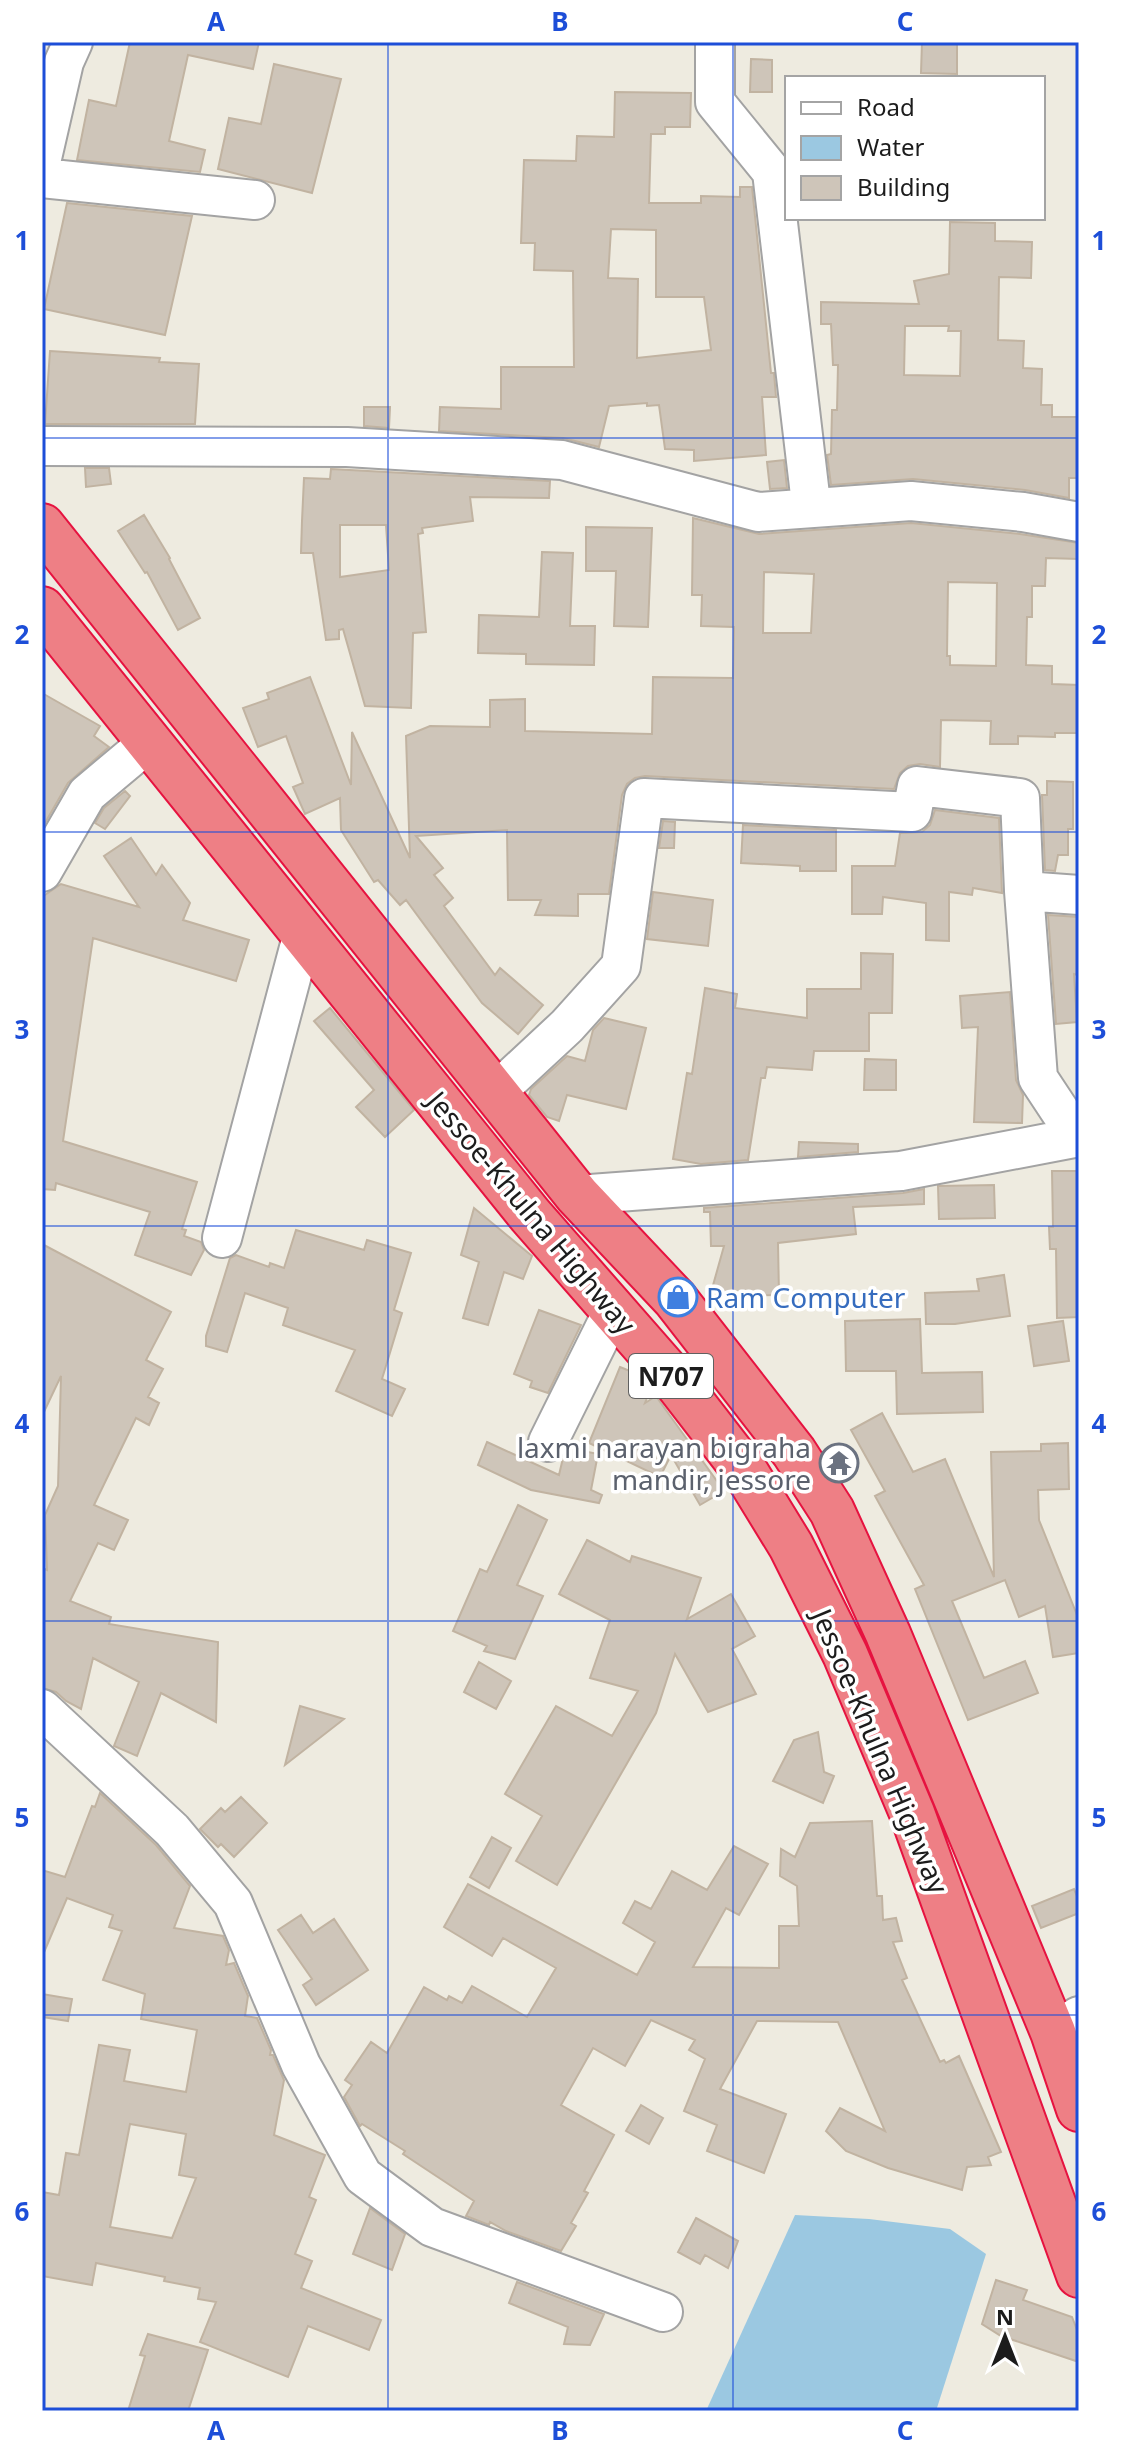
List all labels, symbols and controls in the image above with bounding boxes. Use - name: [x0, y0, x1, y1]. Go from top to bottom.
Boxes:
- text: A: [207, 3, 225, 39]
- text: B: [551, 3, 569, 39]
- text: C: [897, 3, 913, 39]
- legend: [785, 76, 1045, 220]
- text: Road: [857, 90, 915, 123]
- text: Water: [857, 130, 925, 163]
- text: Building: [857, 170, 950, 203]
- text: 1: [15, 222, 29, 258]
- text: 1: [1092, 222, 1106, 258]
- text: 2: [15, 616, 30, 652]
- text: 2: [1092, 616, 1107, 652]
- text: 3: [15, 1011, 29, 1047]
- text: 3: [1092, 1011, 1106, 1047]
- street label: Jessoe-Khulna Highway: [417, 1080, 645, 1342]
- shop icon: Ram Computer: [657, 1276, 699, 1318]
- place label: Ram Computer: [706, 1278, 906, 1316]
- road number: N707: [629, 1354, 713, 1398]
- text: 4: [15, 1405, 30, 1441]
- text: 4: [1092, 1405, 1107, 1441]
- place label: laxmi narayan bigraha mandir, jessore: [517, 1428, 811, 1498]
- temple icon: laxmi narayan bigraha mandir, jessore: [818, 1442, 860, 1484]
- street label: Jessoe-Khulna Highway: [803, 1600, 959, 1900]
- text: 5: [15, 1799, 29, 1835]
- text: 5: [1092, 1799, 1106, 1835]
- text: 6: [15, 2193, 30, 2229]
- text: 6: [1092, 2193, 1107, 2229]
- north arrow: [965, 2297, 1045, 2377]
- text: N: [996, 2301, 1014, 2331]
- text: A: [207, 2412, 225, 2448]
- text: B: [551, 2412, 569, 2448]
- text: C: [897, 2412, 913, 2448]

